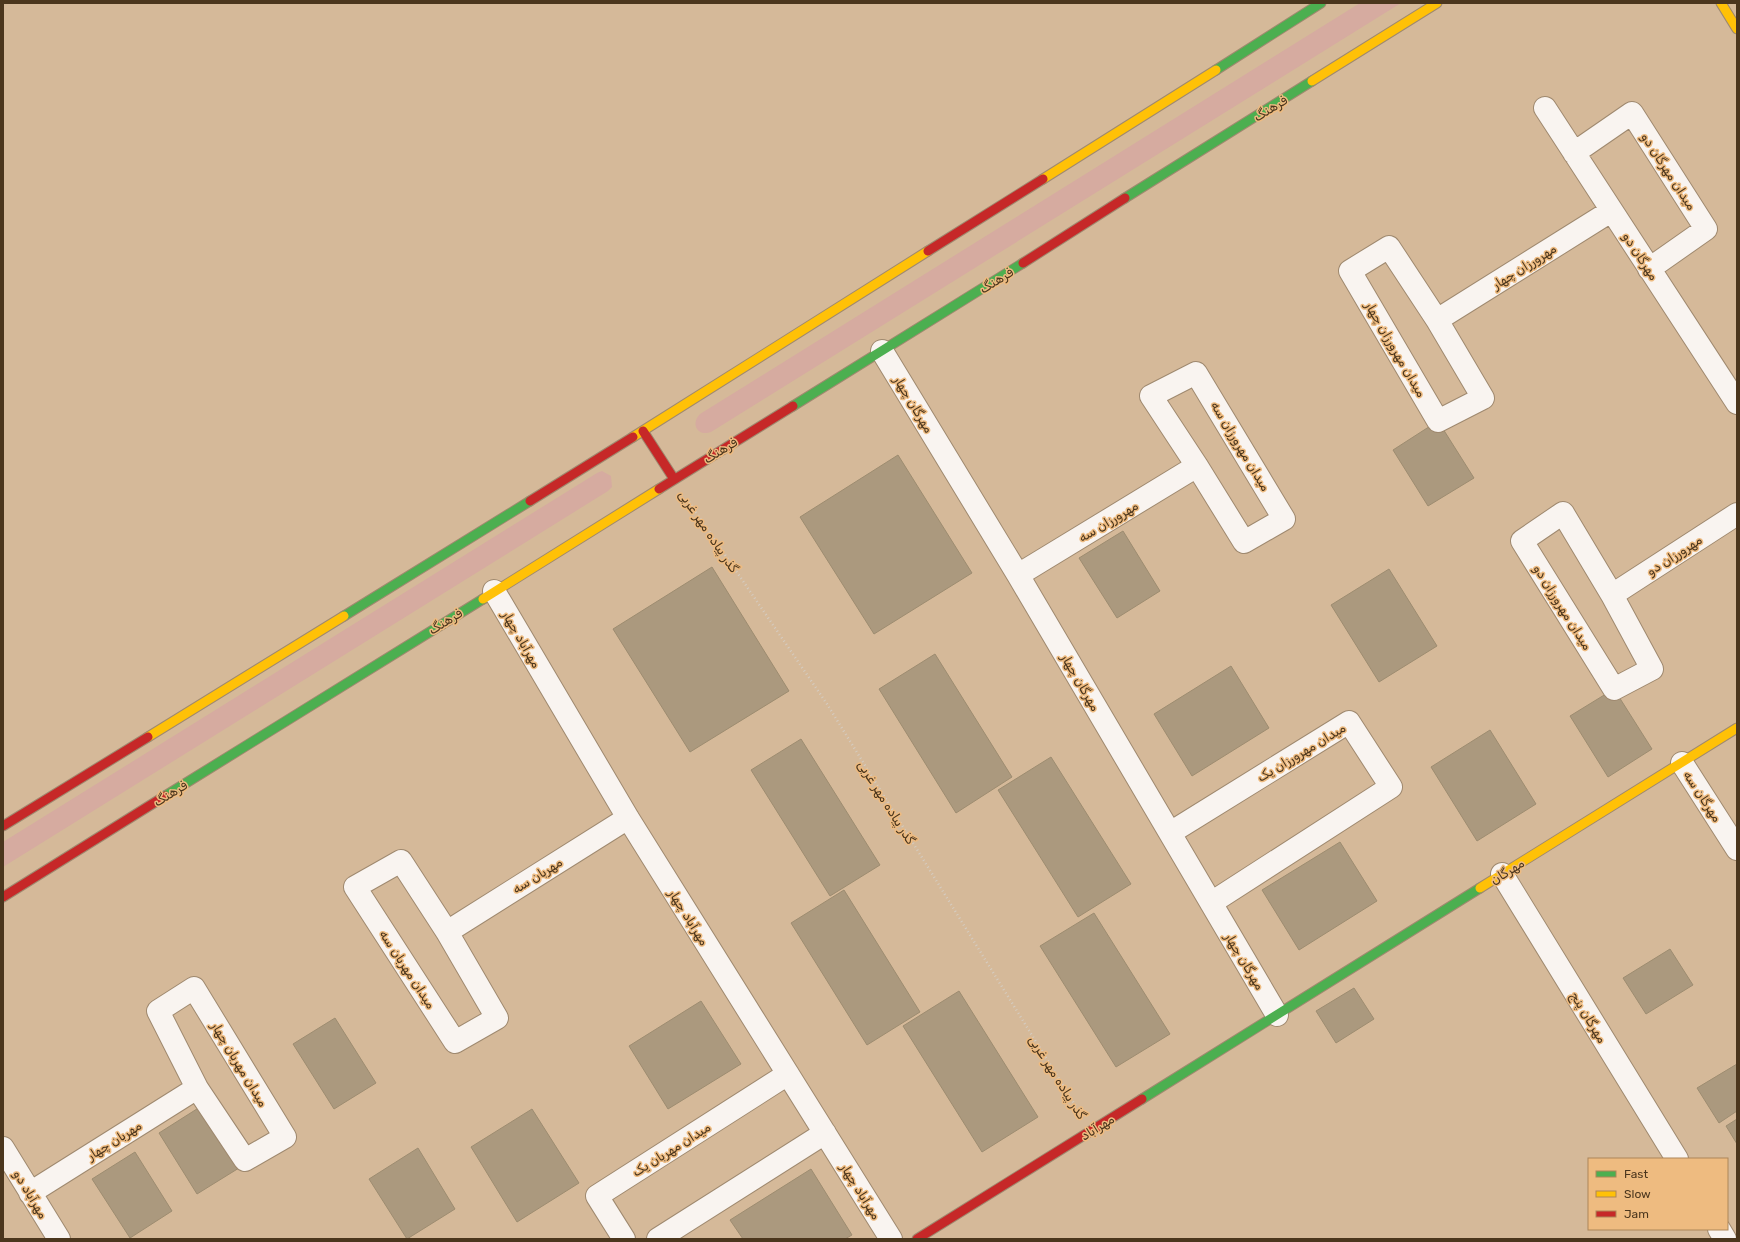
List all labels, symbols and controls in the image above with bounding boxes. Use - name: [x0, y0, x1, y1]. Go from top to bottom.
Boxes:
- street label: فرهنگ: [1251, 92, 1291, 125]
- street label: میدان مهرگان دو: [1637, 130, 1699, 213]
- street label: مهرگان دو: [1619, 230, 1662, 284]
- street label: مهرورزان چهار: [1489, 241, 1560, 293]
- street label: فرهنگ: [977, 264, 1017, 297]
- street label: میدان مهرورزان چهار: [1361, 298, 1429, 400]
- street label: مهرگان چهار: [889, 372, 936, 436]
- street label: میدان مهرورزان سه: [1207, 399, 1273, 494]
- street label: فرهنگ: [701, 434, 741, 467]
- street label: گذر پیاده مهر غربی: [675, 487, 742, 576]
- street label: مهرورزان سه: [1076, 498, 1141, 546]
- street label: مهرورزان دو: [1644, 532, 1705, 580]
- street label: میدان مهرورزان دو: [1529, 562, 1595, 653]
- street label: فرهنگ: [426, 605, 466, 638]
- street label: مهرآباد چهار: [498, 607, 544, 671]
- street label: مهرگان چهار: [1057, 650, 1103, 714]
- street label: میدان مهرورزان یک: [1254, 720, 1349, 786]
- street label: گذر پیاده مهر غربی: [854, 758, 918, 848]
- street label: مهرگان سه: [1680, 768, 1725, 825]
- street label: فرهنگ: [151, 777, 191, 810]
- street label: مهربان سه: [510, 854, 565, 897]
- street label: مهرگان: [1488, 855, 1528, 888]
- street label: مهرآباد چهار: [664, 885, 712, 949]
- street label: میدان مهربان سه: [376, 927, 439, 1012]
- street label: مهرگان چهار: [1220, 929, 1267, 993]
- street label: مهرگان پنج: [1566, 989, 1610, 1047]
- street label: میدان مهربان چهار: [207, 1018, 271, 1110]
- street label: گذر پیاده مهر غربی: [1025, 1033, 1089, 1123]
- street label: مهرآباد: [1078, 1111, 1117, 1144]
- street label: مهربان چهار: [83, 1118, 145, 1164]
- street label: میدان مهربان یک: [629, 1119, 714, 1180]
- legend: [1588, 1158, 1728, 1230]
- street label: مهرآباد چهار: [836, 1159, 884, 1223]
- street label: مهرآباد دو: [9, 1167, 51, 1222]
- text: Fast: [1624, 1167, 1648, 1181]
- text: Slow: [1624, 1187, 1651, 1201]
- text: Jam: [1624, 1207, 1649, 1221]

